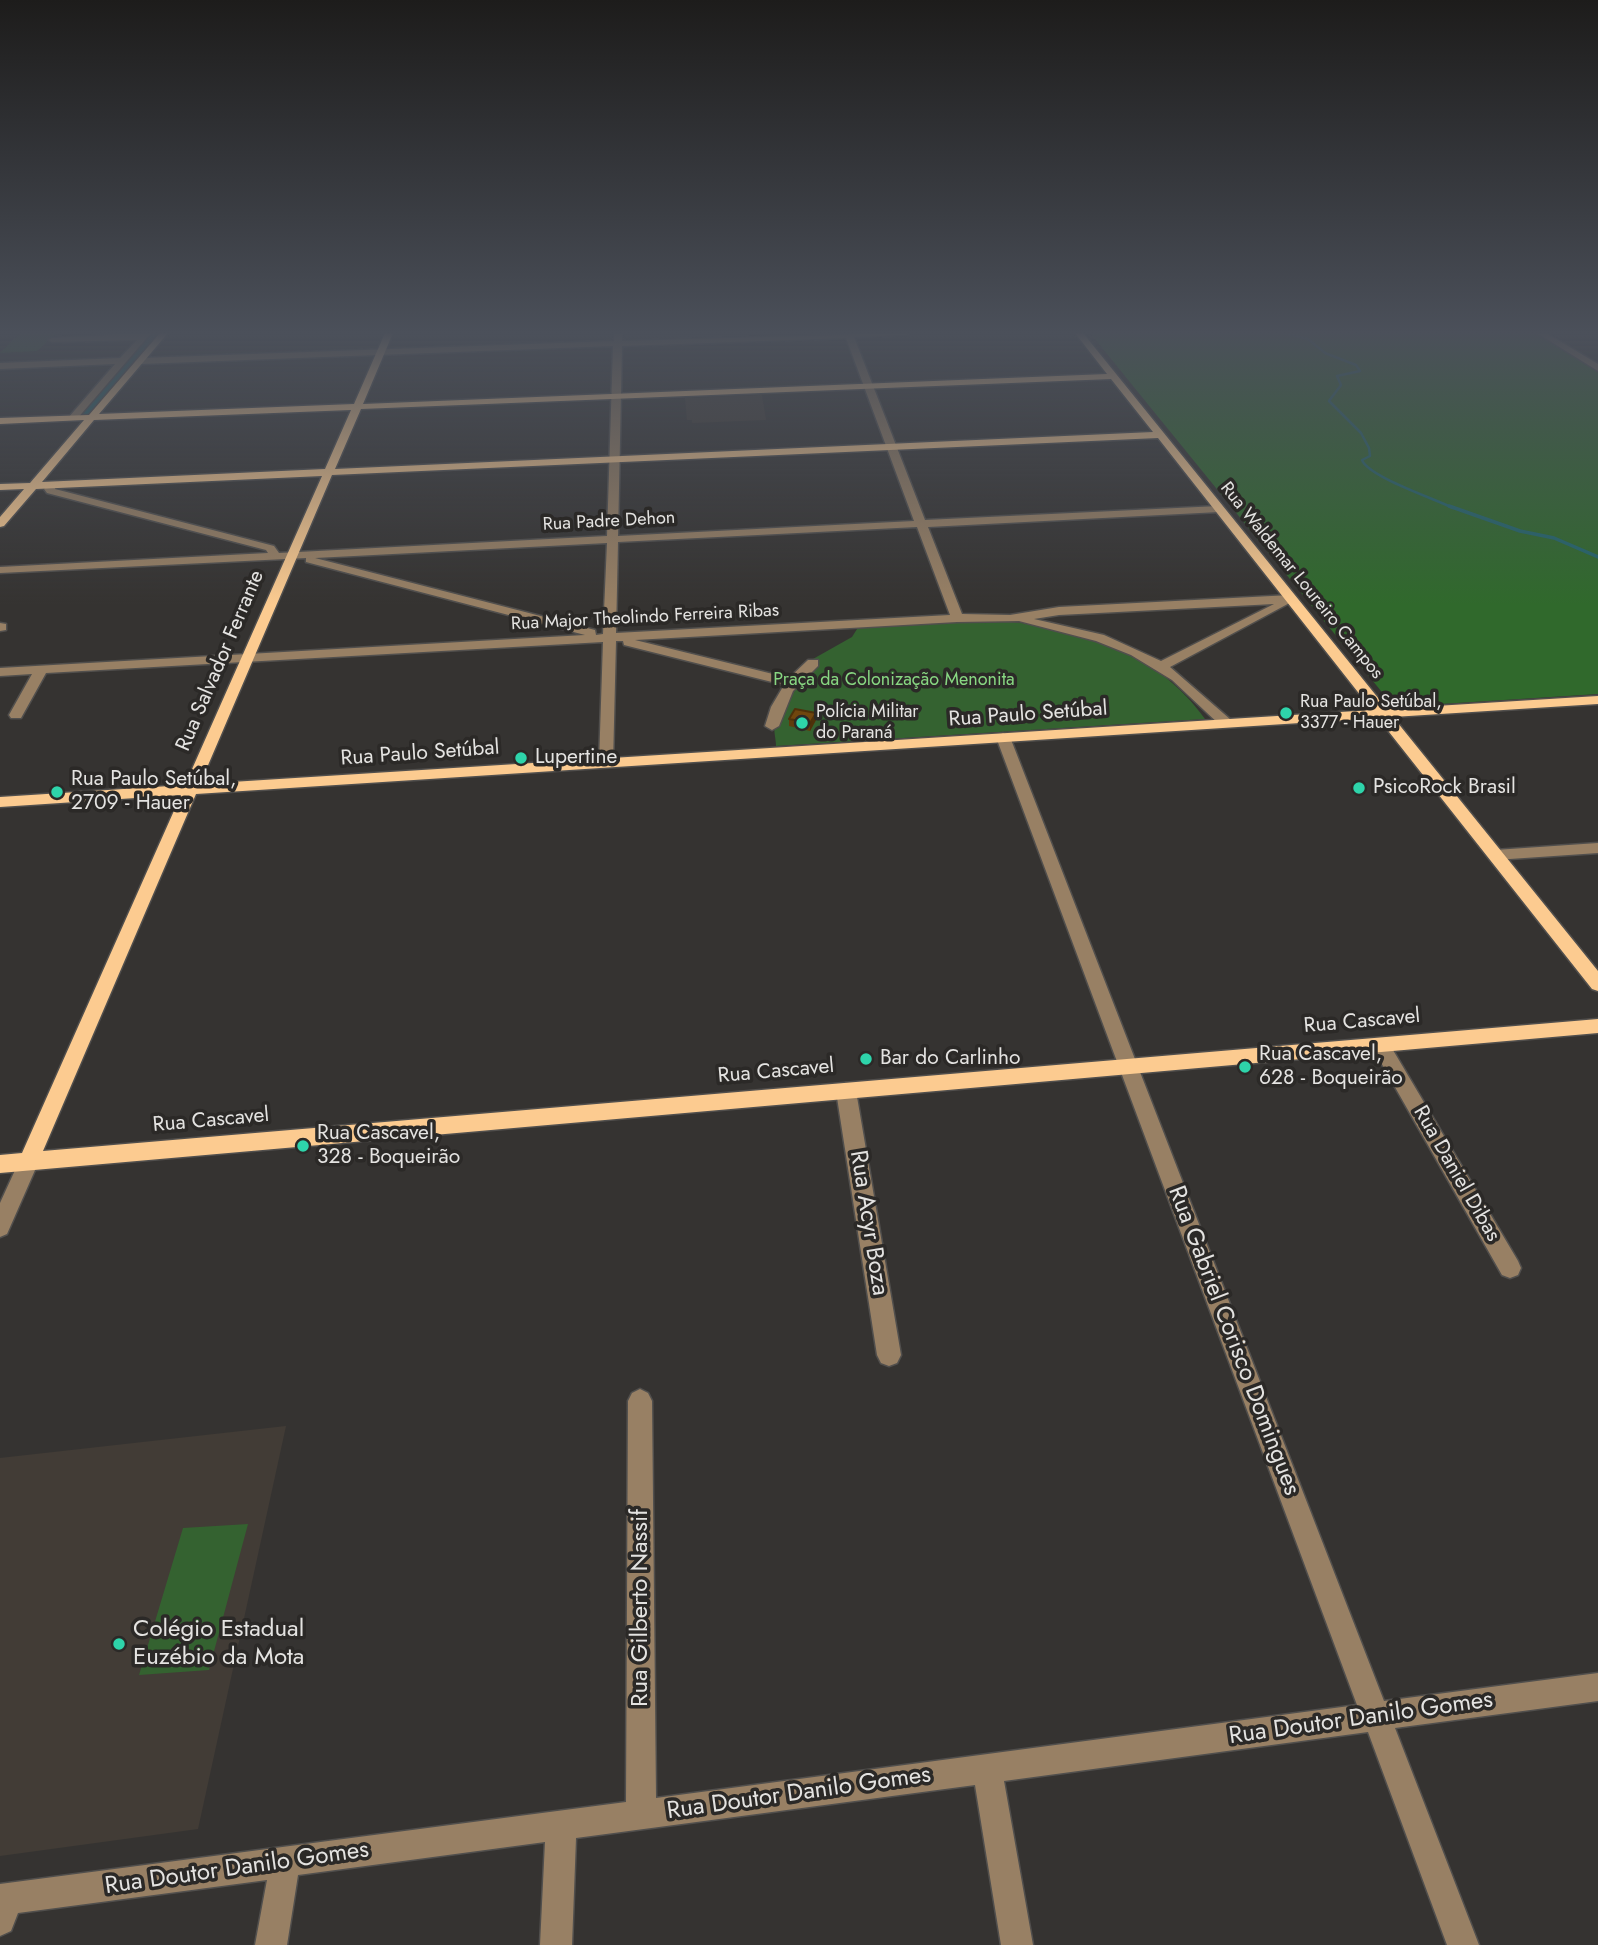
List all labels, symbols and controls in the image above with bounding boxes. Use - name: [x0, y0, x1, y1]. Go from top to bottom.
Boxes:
- street label: Rua Waldemar Loureiro Campos: [1215, 478, 1387, 684]
- street label: Rua Padre Dehon: [542, 508, 676, 536]
- street label: Rua Salvador Ferrante: [172, 567, 270, 755]
- street label: Rua Major Theolindo Ferreira Ribas: [510, 600, 780, 636]
- park label: Praça da Colonização Menonita: [773, 670, 1015, 692]
- place label: Rua Paulo Setúbal, 3377 - Hauer: [1300, 692, 1442, 734]
- street label: Rua Paulo Setúbal: [948, 697, 1108, 733]
- place label: Polícia Militar do Paraná: [816, 702, 919, 744]
- marker: Rua Paulo Setúbal, 3377 - Hauer: [1278, 705, 1294, 721]
- marker: Polícia Militar do Paraná: [794, 715, 810, 731]
- street label: Rua Paulo Setúbal: [340, 736, 500, 772]
- place label: Lupertine: [535, 745, 617, 771]
- marker: Lupertine: [513, 750, 529, 766]
- place label: Rua Paulo Setúbal, 2709 - Hauer: [71, 767, 237, 817]
- place label: PsicoRock Brasil: [1373, 775, 1516, 801]
- marker: PsicoRock Brasil: [1351, 780, 1367, 796]
- marker: Rua Paulo Setúbal, 2709 - Hauer: [49, 784, 65, 800]
- street label: Rua Cascavel: [1303, 1004, 1421, 1040]
- place label: Rua Cascavel, 628 - Boqueirão: [1259, 1042, 1403, 1092]
- place label: Bar do Carlinho: [880, 1046, 1021, 1072]
- marker: Bar do Carlinho: [858, 1051, 874, 1067]
- street label: Rua Cascavel: [717, 1054, 835, 1090]
- marker: Rua Cascavel, 628 - Boqueirão: [1237, 1059, 1253, 1075]
- street label: Rua Daniel Dibas: [1407, 1102, 1505, 1246]
- street label: Rua Cascavel: [152, 1103, 270, 1139]
- place label: Rua Cascavel, 328 - Boqueirão: [317, 1121, 460, 1171]
- marker: Rua Cascavel, 328 - Boqueirão: [295, 1138, 311, 1154]
- street label: Rua Acyr Boza: [842, 1148, 894, 1298]
- street label: Rua Gabriel Corisco Domingues: [1161, 1182, 1305, 1500]
- street label: Rua Gilberto Nassif: [627, 1509, 655, 1707]
- place label: Colégio Estadual Euzébio da Mota: [133, 1616, 304, 1672]
- marker: Colégio Estadual Euzébio da Mota: [111, 1636, 127, 1652]
- street label: Rua Doutor Danilo Gomes: [1227, 1686, 1495, 1752]
- street label: Rua Doutor Danilo Gomes: [665, 1761, 933, 1827]
- street label: Rua Doutor Danilo Gomes: [103, 1836, 371, 1902]

